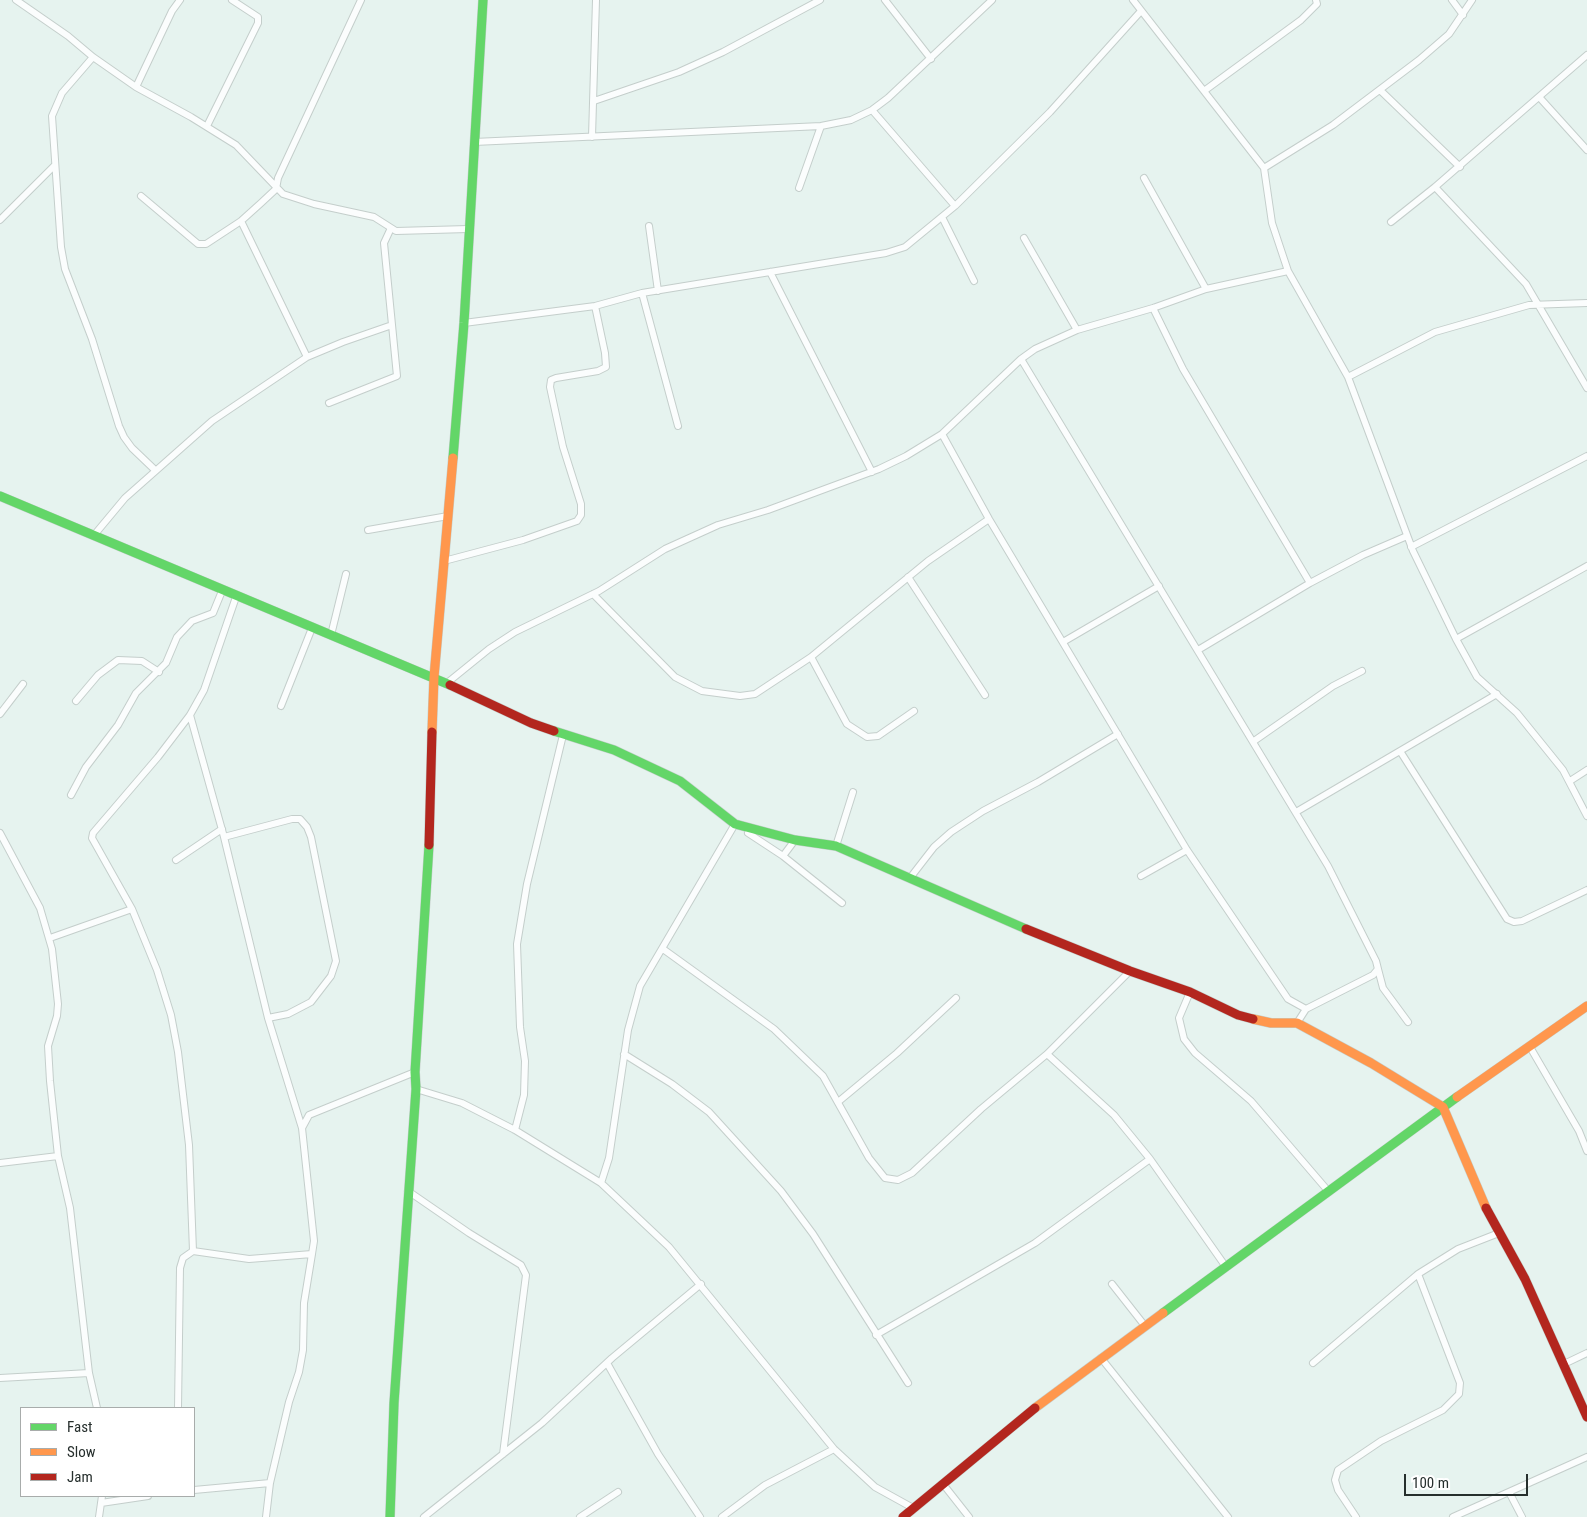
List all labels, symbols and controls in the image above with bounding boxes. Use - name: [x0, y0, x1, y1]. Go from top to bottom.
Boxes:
- legend: [20, 1407, 195, 1497]
- text: Fast: [67, 1418, 92, 1436]
- text: Slow: [67, 1443, 96, 1461]
- scale bar: [1407, 1464, 1531, 1496]
- text: Jam: [67, 1468, 93, 1486]
- text: 100 m: [1412, 1474, 1449, 1492]

